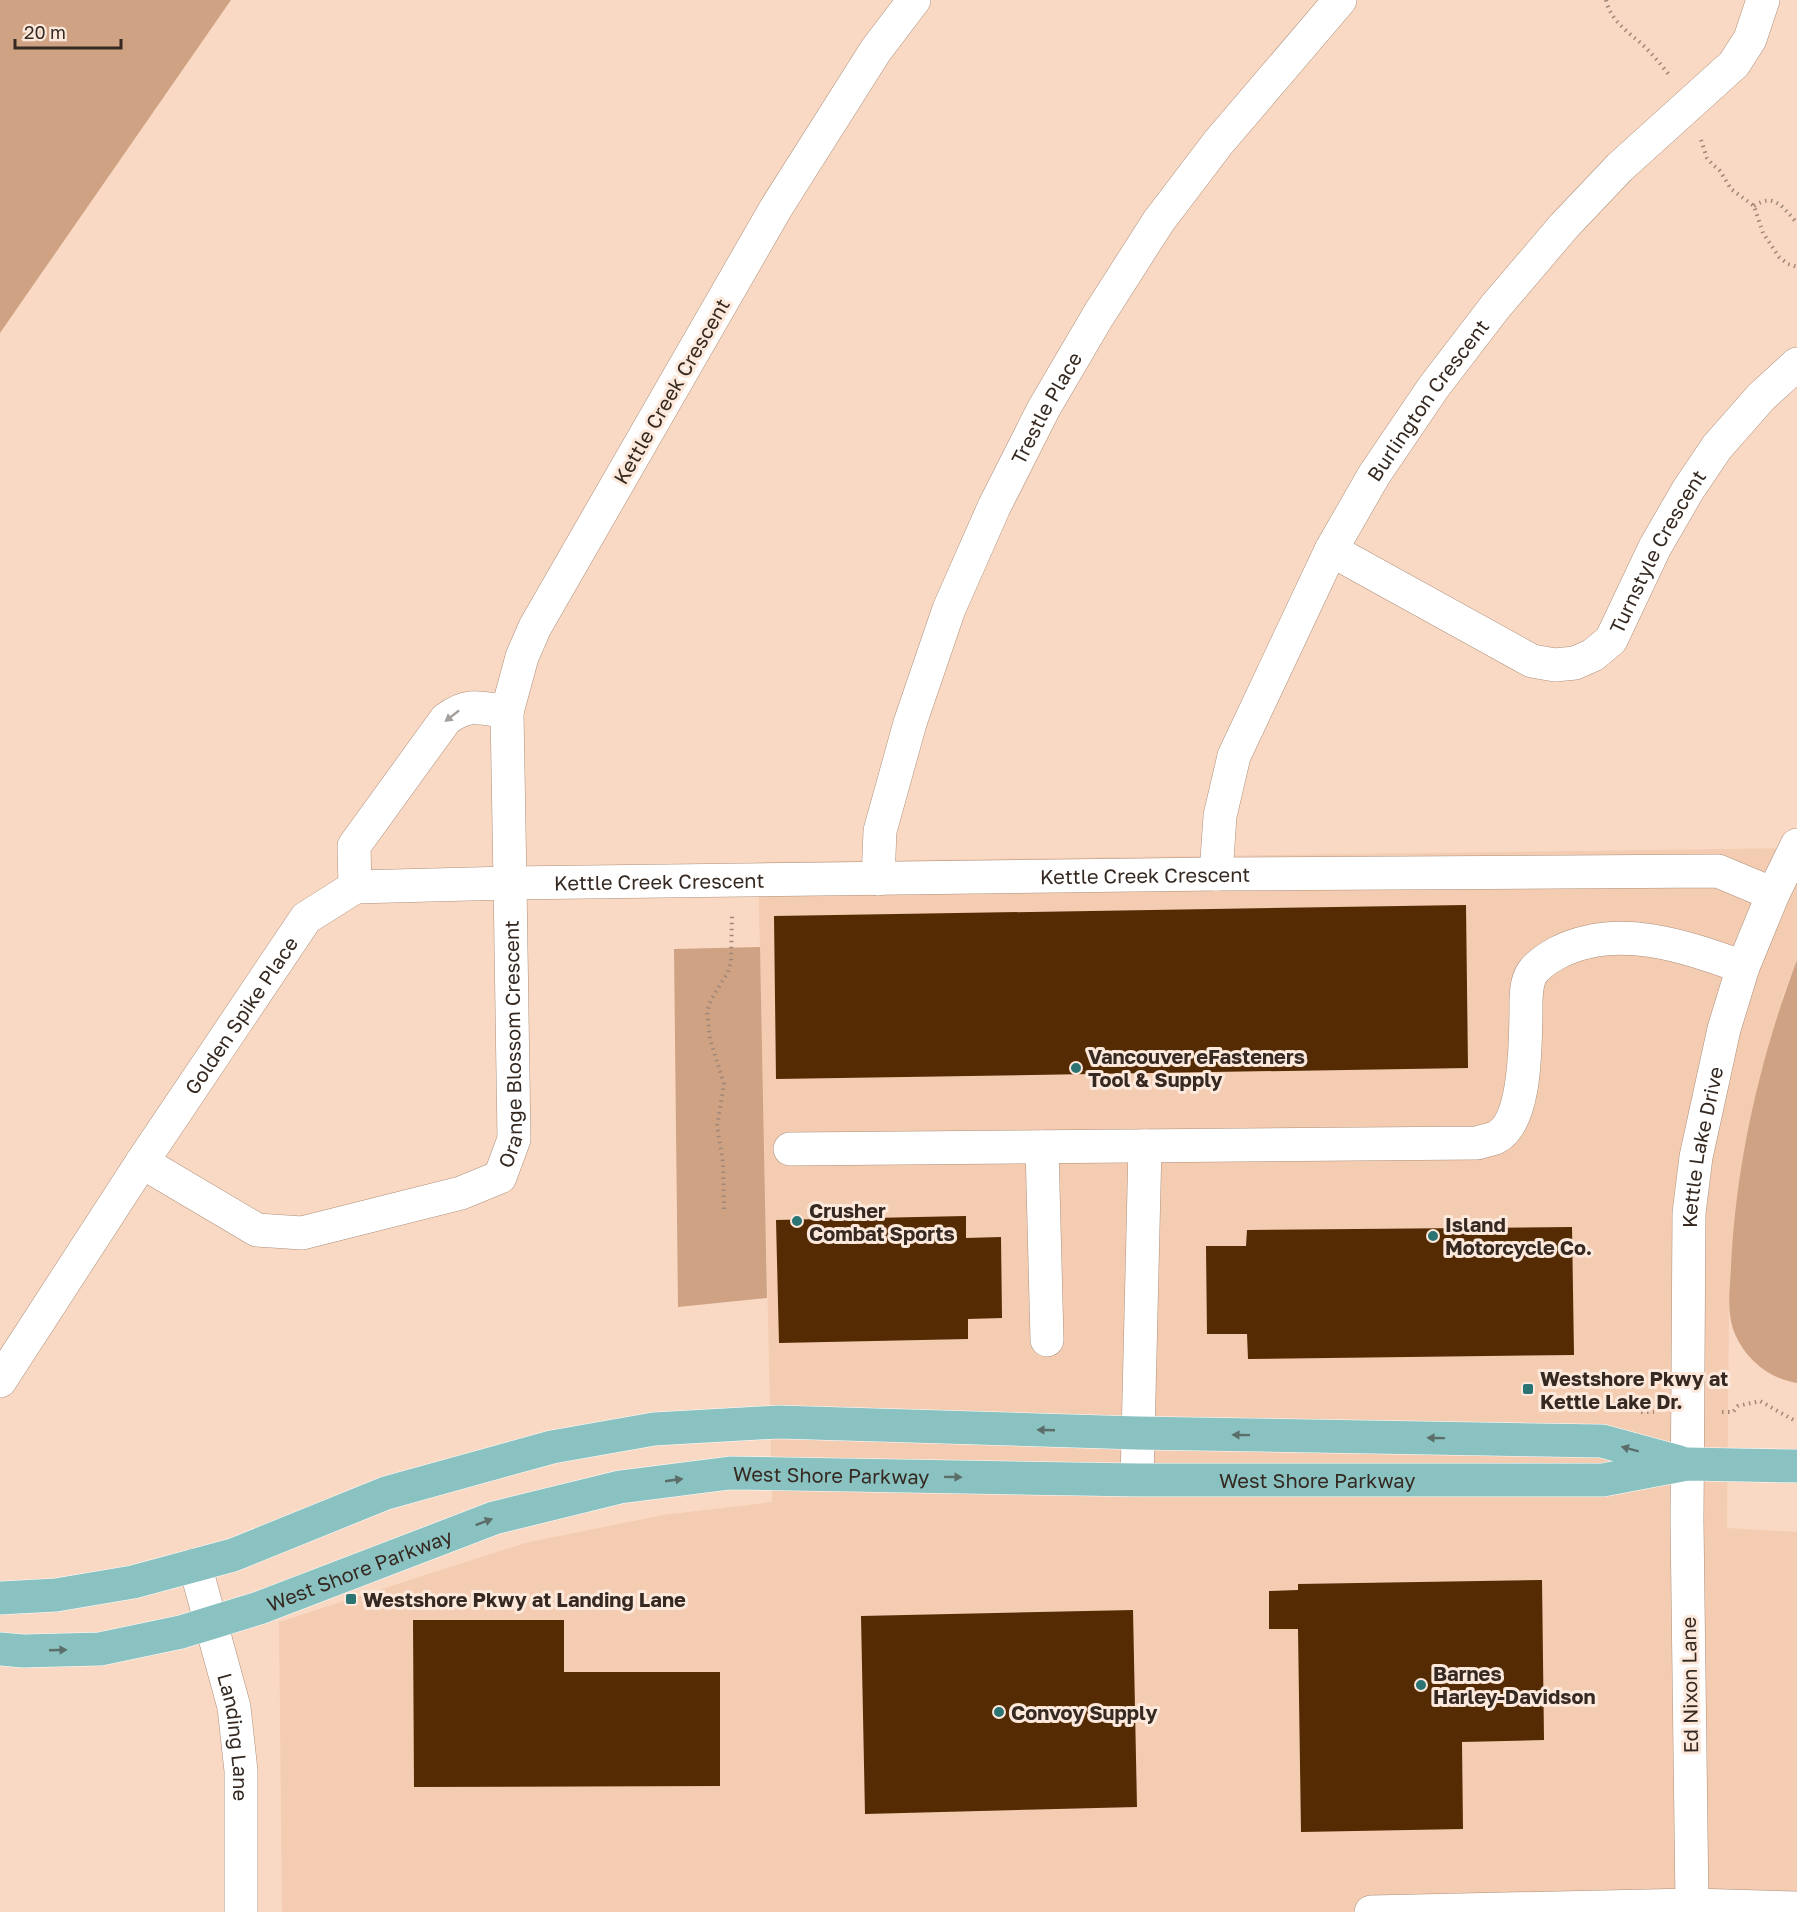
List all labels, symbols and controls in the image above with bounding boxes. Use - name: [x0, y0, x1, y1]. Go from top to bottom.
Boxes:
- scale bar: [15, 12, 122, 50]
- text: 20 m: [24, 21, 66, 43]
- street label: Kettle Creek Crescent: [608, 294, 734, 488]
- street label: Burlington Crescent: [1362, 314, 1493, 485]
- street label: Trestle Place: [1006, 347, 1086, 468]
- street label: Turnstyle Crescent: [1604, 465, 1710, 637]
- one-way arrow: [444, 710, 460, 723]
- street label: Kettle Creek Crescent: [1040, 862, 1250, 888]
- street label: Kettle Creek Crescent: [554, 868, 764, 894]
- street label: Orange Blossom Crescent: [493, 920, 527, 1171]
- street label: Golden Spike Place: [179, 932, 302, 1099]
- place label: Vancouver eFasteners Tool & Supply: [1088, 1044, 1305, 1091]
- marker: Vancouver eFasteners Tool & Supply: [1069, 1061, 1083, 1075]
- street label: Kettle Lake Drive: [1677, 1064, 1727, 1228]
- place label: Crusher Combat Sports: [809, 1198, 955, 1245]
- place label: Island Motorcycle Co.: [1445, 1212, 1592, 1259]
- marker: Crusher Combat Sports: [790, 1214, 804, 1228]
- marker: Island Motorcycle Co.: [1426, 1229, 1440, 1243]
- place label: Westshore Pkwy at Kettle Lake Dr.: [1540, 1366, 1728, 1413]
- marker: Westshore Pkwy at Kettle Lake Dr.: [1521, 1382, 1535, 1396]
- one-way arrow: [1037, 1426, 1056, 1435]
- one-way arrow: [1232, 1430, 1251, 1440]
- one-way arrow: [1427, 1433, 1446, 1443]
- one-way arrow: [1621, 1444, 1639, 1453]
- street label: West Shore Parkway: [733, 1461, 930, 1488]
- street label: West Shore Parkway: [1219, 1468, 1415, 1492]
- one-way arrow: [943, 1472, 962, 1482]
- one-way arrow: [665, 1475, 684, 1485]
- one-way arrow: [475, 1517, 493, 1526]
- street label: West Shore Parkway: [263, 1523, 455, 1616]
- place label: Westshore Pkwy at Landing Lane: [363, 1587, 686, 1611]
- marker: Westshore Pkwy at Landing Lane: [344, 1592, 358, 1606]
- street label: Ed Nixon Lane: [1676, 1617, 1702, 1753]
- one-way arrow: [49, 1645, 68, 1655]
- place label: Barnes Harley-Davidson: [1433, 1661, 1596, 1708]
- street label: Landing Lane: [213, 1670, 253, 1801]
- marker: Barnes Harley-Davidson: [1414, 1678, 1428, 1692]
- place label: Convoy Supply: [1011, 1700, 1157, 1724]
- marker: Convoy Supply: [992, 1705, 1006, 1719]

